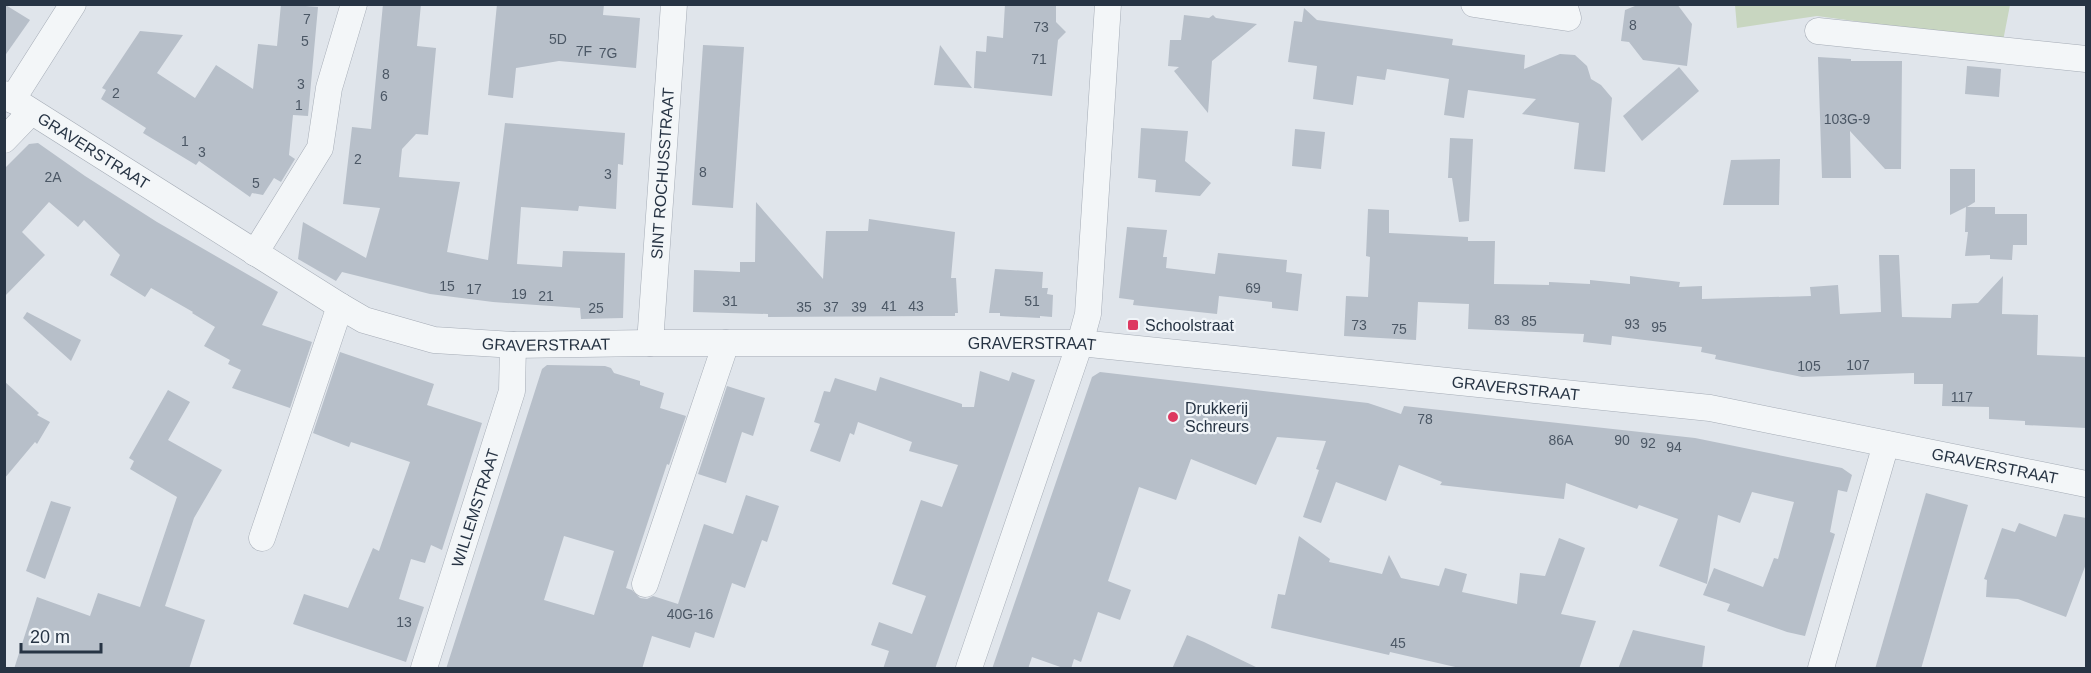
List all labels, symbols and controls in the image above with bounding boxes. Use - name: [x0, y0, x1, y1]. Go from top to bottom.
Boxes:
- house number: 7: [303, 11, 311, 27]
- house number: 8: [1629, 17, 1637, 33]
- house number: 73: [1033, 19, 1049, 35]
- house number: 5D: [549, 31, 567, 47]
- house number: 5: [301, 33, 309, 49]
- house number: 7F: [576, 43, 592, 59]
- house number: 7G: [599, 45, 617, 61]
- house number: 71: [1031, 51, 1047, 67]
- house number: 8: [382, 66, 390, 82]
- house number: 3: [297, 76, 305, 92]
- house number: 2: [112, 85, 120, 101]
- street label: SINT ROCHUSSTRAAT: [648, 87, 677, 260]
- house number: 6: [380, 88, 388, 104]
- house number: 1: [295, 97, 303, 113]
- street label: GRAVERSTRAAT: [35, 110, 152, 193]
- house number: 103G-9: [1824, 111, 1871, 127]
- house number: 1: [181, 133, 189, 149]
- house number: 3: [198, 144, 206, 160]
- house number: 2: [354, 151, 362, 167]
- house number: 8: [699, 164, 707, 180]
- house number: 3: [604, 166, 612, 182]
- house number: 2A: [44, 169, 62, 185]
- house number: 5: [252, 175, 260, 191]
- house number: 15: [439, 278, 455, 294]
- house number: 69: [1245, 280, 1261, 296]
- house number: 17: [466, 281, 482, 297]
- house number: 19: [511, 286, 527, 302]
- house number: 21: [538, 288, 554, 304]
- house number: 31: [722, 293, 738, 309]
- house number: 51: [1024, 293, 1040, 309]
- house number: 41: [881, 298, 897, 314]
- house number: 43: [908, 298, 924, 314]
- house number: 35: [796, 299, 812, 315]
- house number: 37: [823, 299, 839, 315]
- house number: 39: [851, 299, 867, 315]
- house number: 25: [588, 300, 604, 316]
- house number: 83: [1494, 312, 1510, 328]
- house number: 85: [1521, 313, 1537, 329]
- house number: 93: [1624, 316, 1640, 332]
- place label: Schoolstraat: [1145, 317, 1234, 334]
- house number: 73: [1351, 317, 1367, 333]
- marker: Schoolstraat: [1126, 318, 1140, 332]
- house number: 95: [1651, 319, 1667, 335]
- house number: 75: [1391, 321, 1407, 337]
- street label: GRAVERSTRAAT: [481, 335, 610, 354]
- street label: GRAVERSTRAAT: [968, 335, 1097, 354]
- house number: 107: [1846, 357, 1870, 373]
- house number: 105: [1797, 358, 1821, 374]
- street label: GRAVERSTRAAT: [1451, 373, 1581, 404]
- house number: 117: [1951, 389, 1973, 405]
- place label: Drukkerij Schreurs: [1185, 400, 1249, 435]
- marker: Drukkerij Schreurs: [1166, 410, 1180, 424]
- house number: 78: [1417, 411, 1433, 427]
- house number: 86A: [1549, 432, 1574, 448]
- house number: 90: [1614, 432, 1630, 448]
- house number: 92: [1640, 435, 1656, 451]
- house number: 94: [1666, 439, 1682, 455]
- street label: GRAVERSTRAAT: [1930, 445, 2060, 487]
- street label: WILLEMSTRAAT: [449, 446, 502, 569]
- house number: 40G-16: [667, 606, 714, 622]
- house number: 13: [396, 614, 412, 630]
- scale bar: [21, 616, 100, 654]
- text: 20 m: [30, 627, 70, 647]
- house number: 45: [1390, 635, 1406, 651]

